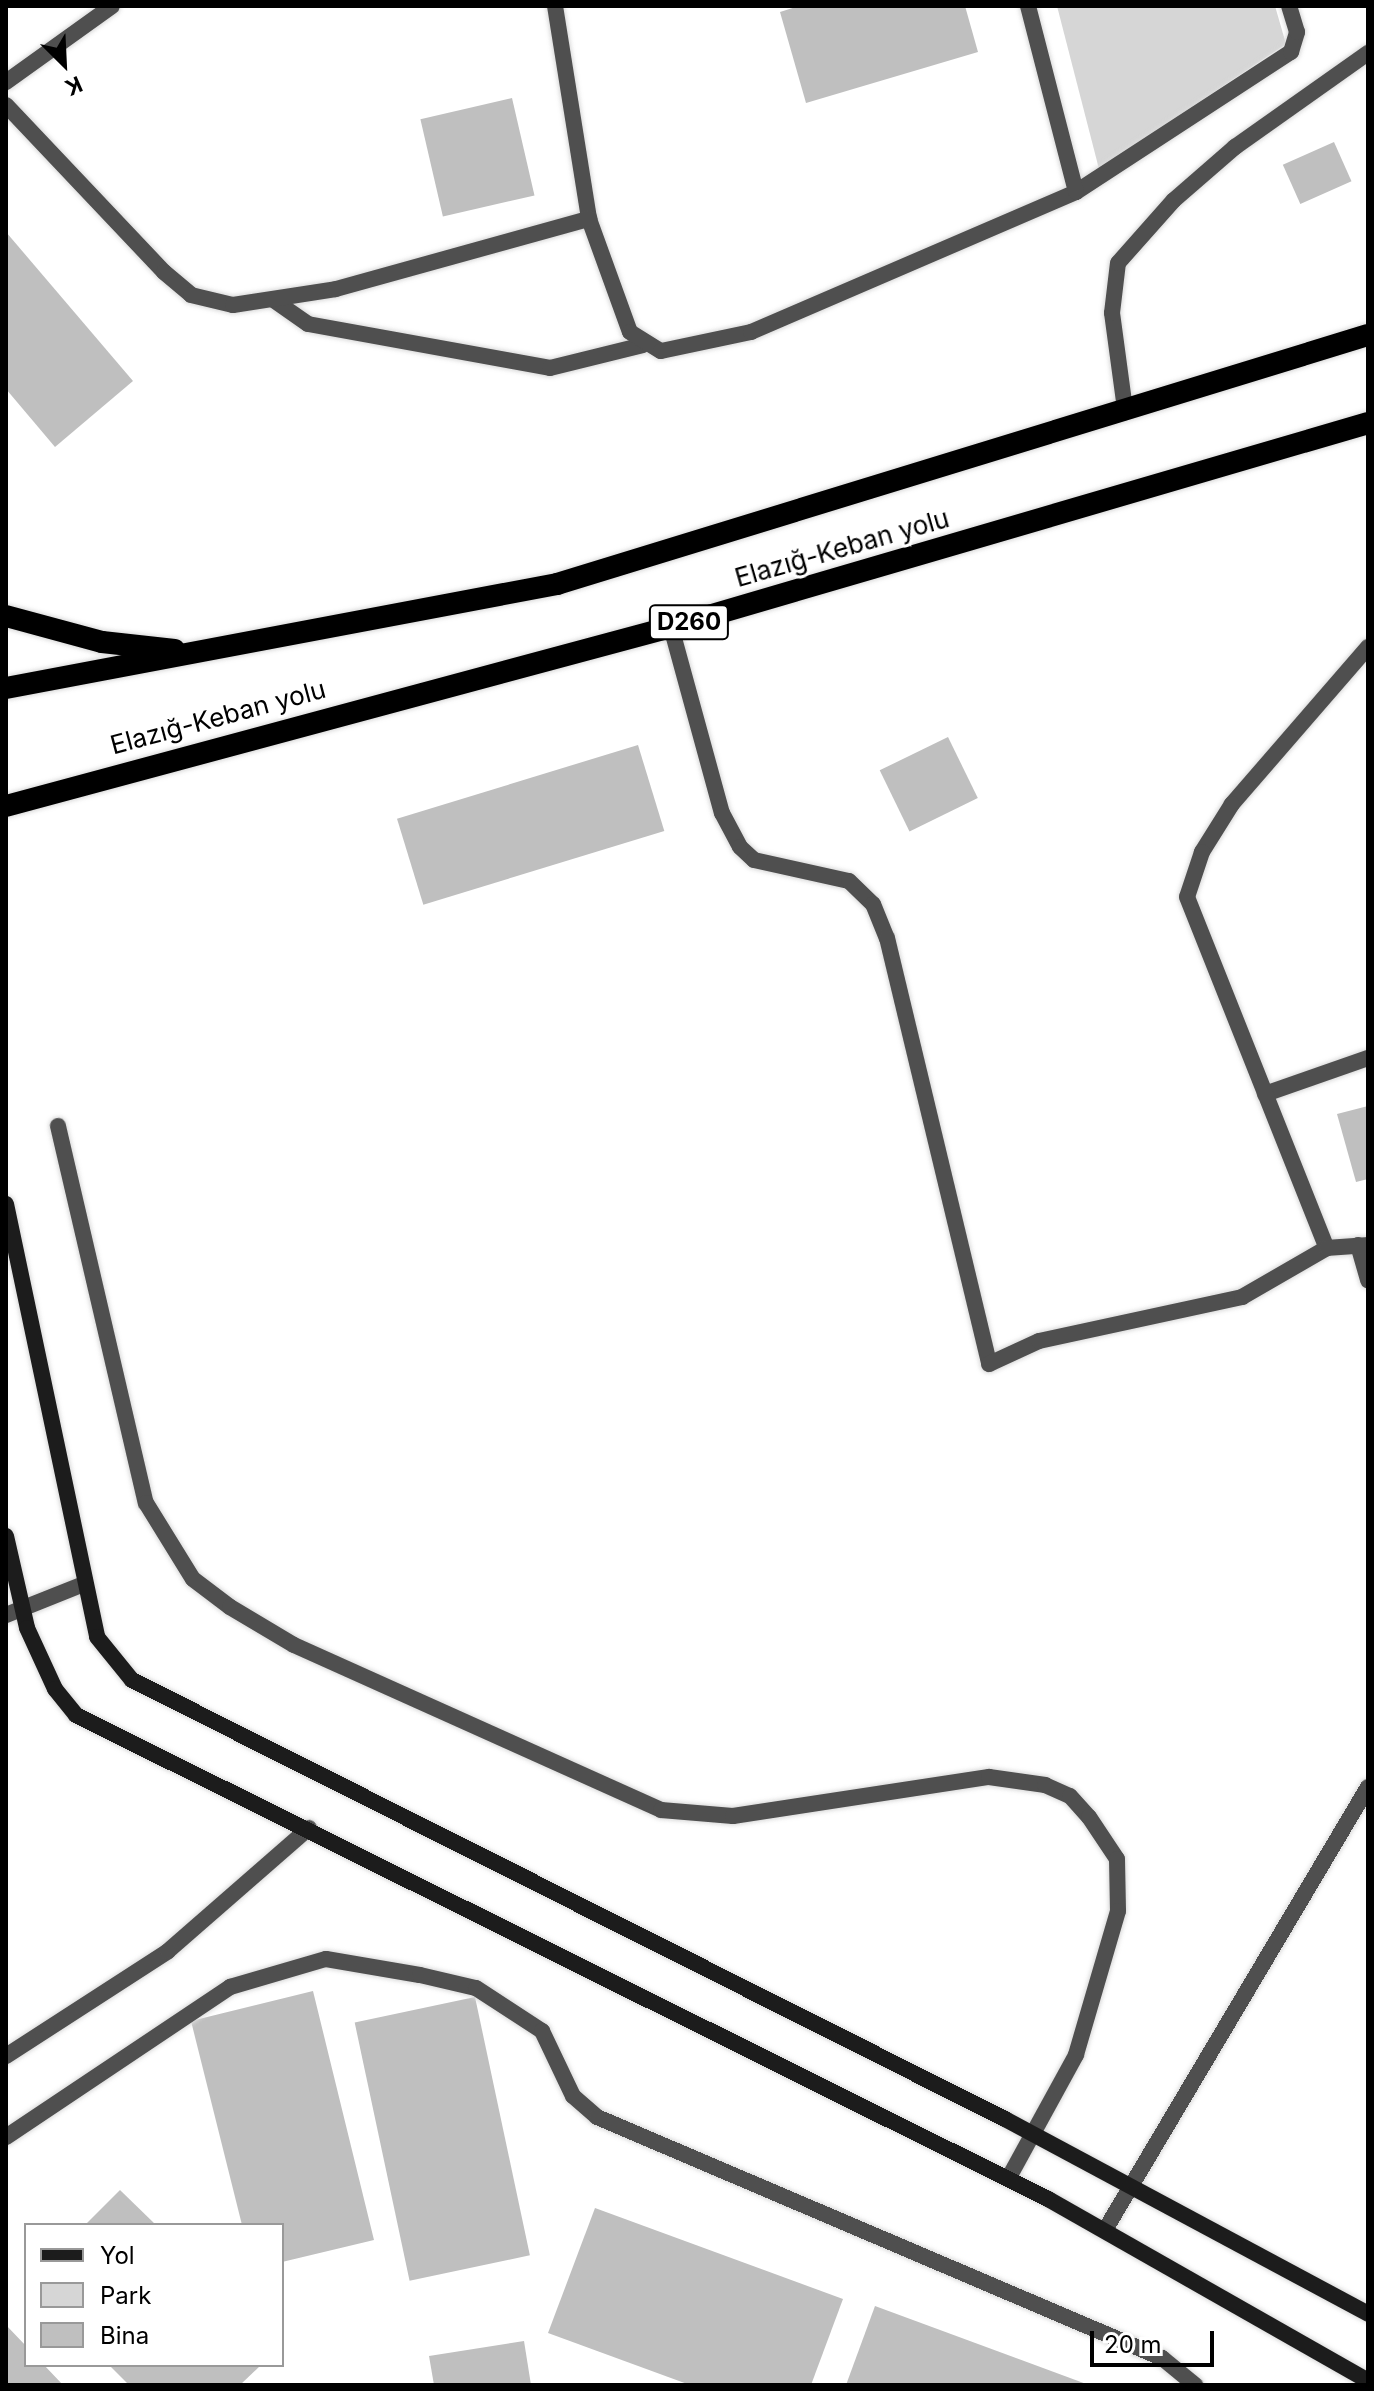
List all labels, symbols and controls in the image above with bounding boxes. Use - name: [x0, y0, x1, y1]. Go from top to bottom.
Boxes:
- north arrow: [24, 24, 104, 104]
- text: K: [61, 71, 86, 101]
- street label: Elazığ-Keban yolu: [731, 502, 953, 594]
- road number: D260: [647, 602, 731, 642]
- street label: Elazığ-Keban yolu: [107, 673, 329, 761]
- legend: [24, 2223, 284, 2367]
- text: Yol: [100, 2241, 135, 2270]
- text: Park: [100, 2281, 151, 2310]
- scale bar: [1094, 2315, 1218, 2365]
- text: Bina: [100, 2321, 149, 2350]
- text: 20 m: [1104, 2330, 1162, 2359]

